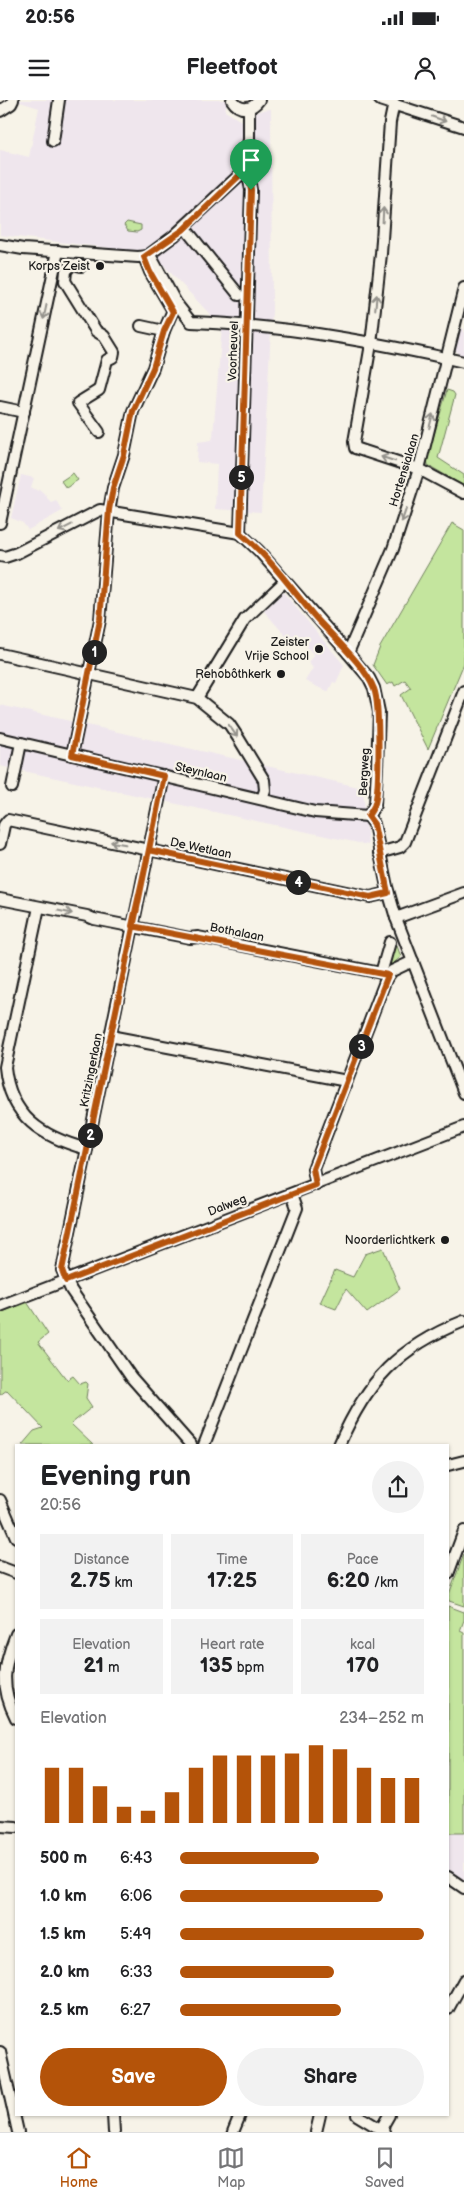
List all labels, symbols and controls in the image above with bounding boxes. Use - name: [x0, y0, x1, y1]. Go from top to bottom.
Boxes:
- text: 20:56: [25, 6, 75, 29]
- icon: menu: [25, 54, 53, 82]
- text: Fleetfoot: [186, 54, 278, 81]
- icon: person: [411, 54, 439, 82]
- one-way arrow: [431, 114, 447, 124]
- pin: [230, 139, 272, 190]
- icon: arrive: [237, 146, 265, 174]
- one-way arrow: [379, 207, 388, 223]
- place label: Korps Zeist: [28, 259, 90, 274]
- marker: Korps Zeist: [94, 260, 106, 272]
- one-way arrow: [371, 294, 381, 310]
- one-way arrow: [40, 303, 50, 319]
- street label: Voorheuvel: [225, 321, 242, 381]
- one-way arrow: [427, 414, 436, 430]
- street label: Hortensialaan: [386, 432, 423, 509]
- one-way arrow: [381, 453, 397, 463]
- pin: 5: [228, 464, 254, 490]
- text: 5: [237, 469, 246, 486]
- one-way arrow: [399, 507, 408, 522]
- one-way arrow: [58, 524, 73, 533]
- place label: Zeister Vrije School: [245, 635, 310, 664]
- pin: 1: [82, 640, 106, 664]
- marker: Zeister Vrije School: [313, 643, 325, 655]
- text: 1: [92, 644, 97, 661]
- place label: Rehobôthkerk: [195, 667, 271, 682]
- marker: Rehobôthkerk: [275, 668, 287, 680]
- one-way arrow: [228, 724, 238, 738]
- street label: Bergweg: [356, 747, 373, 797]
- street label: Steynlaan: [174, 759, 228, 786]
- street label: De Wetlaan: [169, 835, 233, 862]
- one-way arrow: [110, 838, 126, 848]
- pin: 4: [286, 870, 310, 894]
- text: 4: [294, 874, 303, 891]
- one-way arrow: [57, 907, 73, 917]
- street label: Bothalaan: [209, 920, 266, 945]
- street label: Kritzingerlaan: [77, 1032, 106, 1108]
- pin: 3: [348, 1034, 374, 1058]
- text: 3: [357, 1038, 366, 1055]
- pin: 2: [78, 1122, 102, 1148]
- text: 2: [86, 1127, 95, 1144]
- street label: Dalweg: [206, 1191, 249, 1220]
- place label: Noorderlichtkerk: [345, 1233, 435, 1248]
- marker: Noorderlichtkerk: [439, 1234, 451, 1246]
- text: Evening run: [40, 1460, 191, 1493]
- button: share: [372, 1461, 424, 1513]
- text: 20:56: [40, 1496, 81, 1515]
- text: Distance: [73, 1551, 129, 1568]
- text: Time: [216, 1551, 248, 1568]
- text: Pace: [347, 1551, 379, 1568]
- text: 2.75: [70, 1568, 111, 1593]
- text: 17:25: [207, 1568, 257, 1593]
- text: 6:20: [327, 1568, 370, 1593]
- text: km: [111, 1574, 133, 1591]
- text: /km: [370, 1574, 398, 1591]
- text: Elevation: [72, 1636, 131, 1653]
- text: Heart rate: [200, 1636, 264, 1653]
- text: kcal: [350, 1636, 375, 1653]
- text: 21: [83, 1653, 104, 1678]
- text: 135: [200, 1653, 233, 1678]
- text: 170: [346, 1653, 379, 1678]
- text: m: [104, 1659, 120, 1676]
- text: bpm: [233, 1659, 264, 1676]
- text: Elevation: [40, 1709, 107, 1728]
- text: 234–252 m: [339, 1709, 424, 1728]
- text: 500 m: [40, 1849, 87, 1868]
- text: 6:43: [120, 1849, 153, 1868]
- text: 1.0 km: [40, 1887, 87, 1906]
- text: 6:06: [120, 1887, 152, 1906]
- text: 1.5 km: [40, 1925, 86, 1944]
- text: 5:49: [120, 1925, 151, 1944]
- text: 2.0 km: [40, 1963, 89, 1982]
- text: 6:33: [120, 1963, 153, 1982]
- text: 2.5 km: [40, 2001, 89, 2020]
- text: 6:27: [120, 2001, 150, 2020]
- button: Save: [40, 2048, 227, 2106]
- button: Share: [237, 2048, 424, 2106]
- tab: Home: [60, 2144, 98, 2191]
- tab: Map: [217, 2144, 245, 2191]
- tab: Saved: [365, 2144, 404, 2191]

